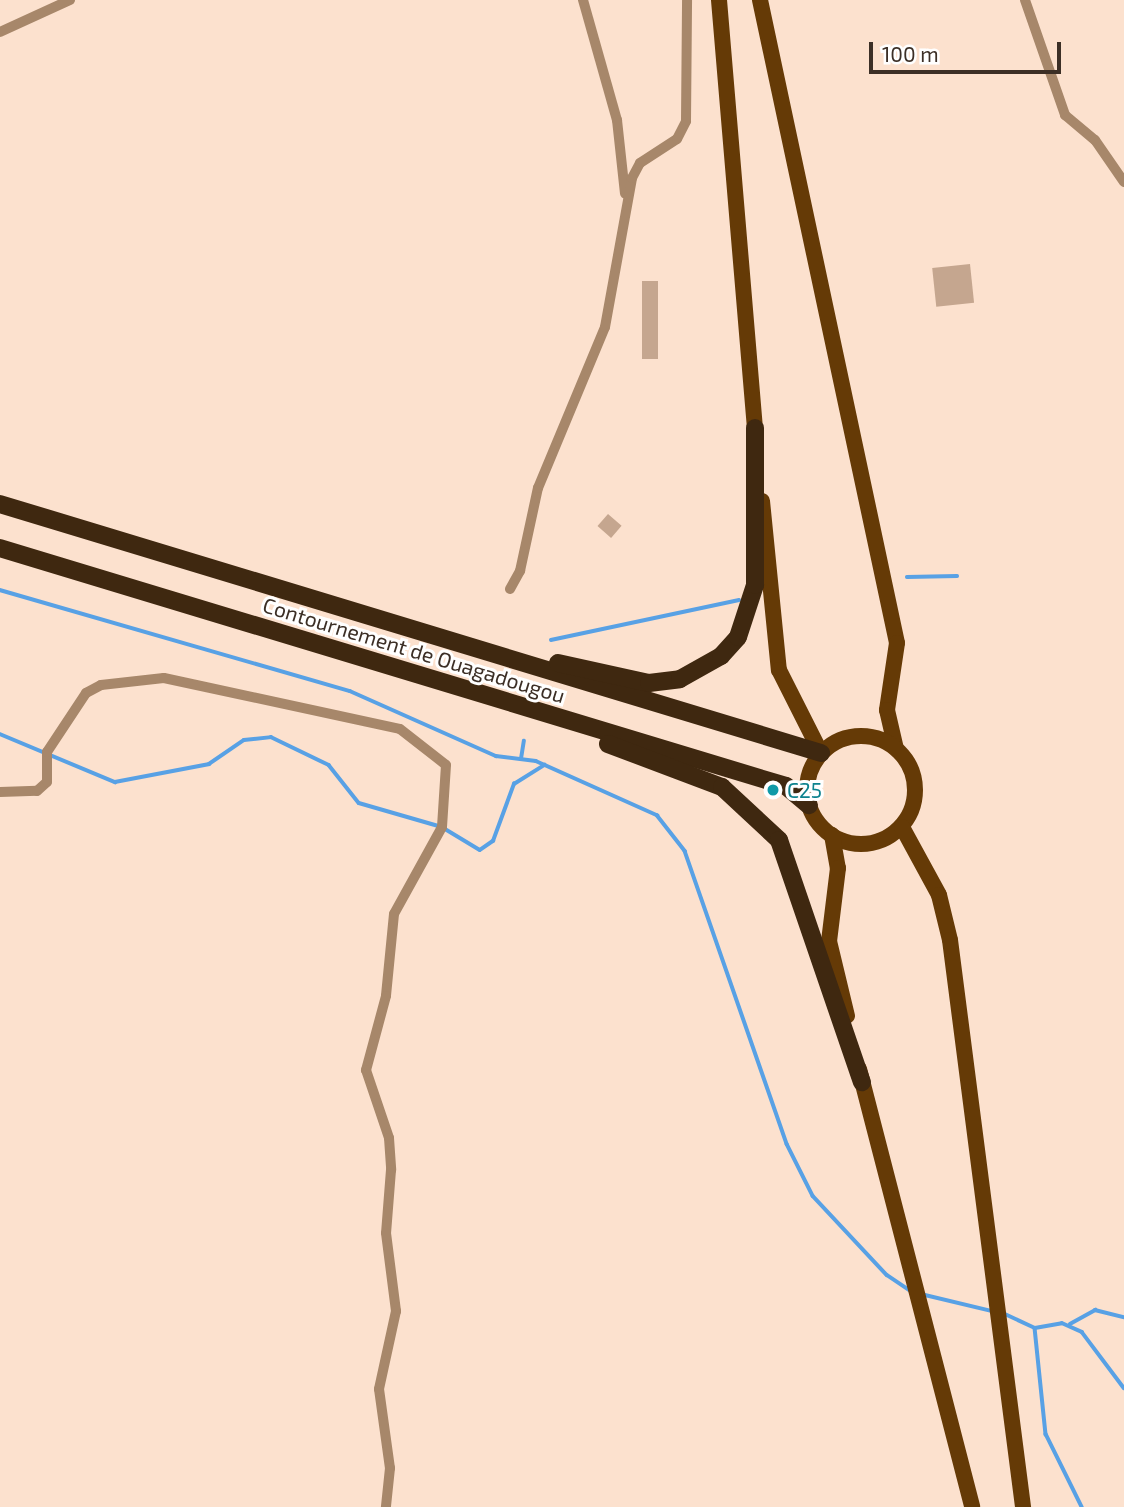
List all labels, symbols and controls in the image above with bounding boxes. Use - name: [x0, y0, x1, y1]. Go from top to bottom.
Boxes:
- scale bar: [872, 28, 1064, 72]
- text: 100 m: [882, 41, 939, 66]
- street label: Contournement de Ouagadougou: [260, 592, 568, 708]
- place label: C25: [787, 777, 822, 803]
- marker: C25: [765, 782, 781, 798]

